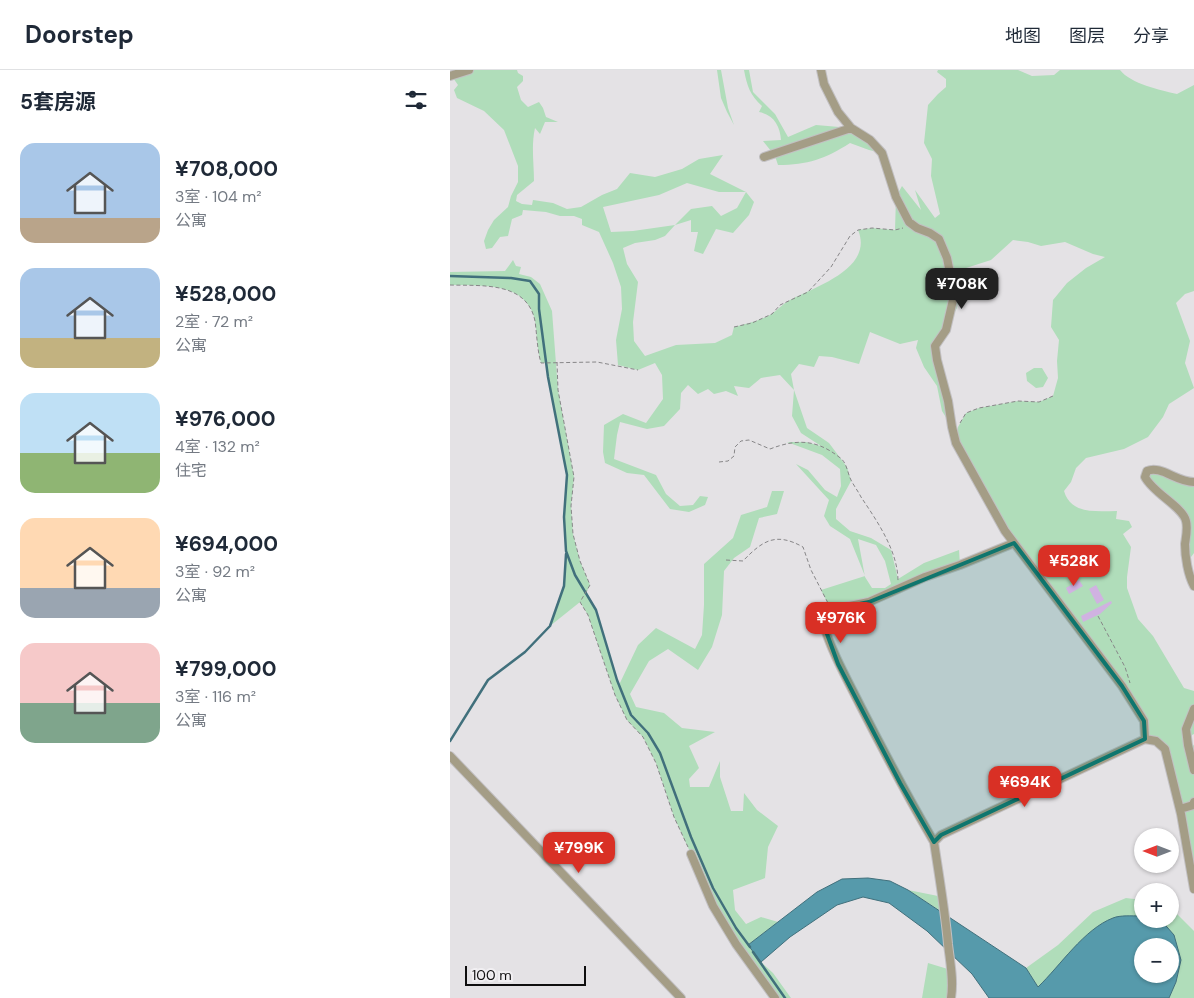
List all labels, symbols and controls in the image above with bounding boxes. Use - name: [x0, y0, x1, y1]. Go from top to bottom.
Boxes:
- text: Doorstep: [25, 19, 134, 50]
- text: 地图: [1005, 24, 1041, 48]
- text: 图层: [1069, 24, 1105, 48]
- text: 分享: [1133, 24, 1169, 48]
- icon: filters: [402, 86, 430, 114]
- text: 5套房源: [20, 88, 96, 116]
- text: ¥708,000: [175, 155, 278, 183]
- icon: home: [60, 163, 120, 223]
- text: 3室 · 104 m²: [175, 186, 262, 207]
- text: 公寓: [175, 210, 207, 231]
- pin: ¥708K: [927, 268, 997, 310]
- text: ¥708K: [936, 273, 988, 294]
- text: ¥528,000: [175, 280, 276, 308]
- icon: home: [60, 288, 120, 348]
- text: 2室 · 72 m²: [175, 311, 253, 332]
- text: 公寓: [175, 335, 207, 356]
- text: ¥976,000: [175, 405, 276, 433]
- icon: home: [60, 413, 120, 473]
- text: 4室 · 132 m²: [175, 436, 260, 457]
- text: 住宅: [175, 460, 207, 481]
- text: ¥694,000: [175, 530, 278, 558]
- icon: home: [60, 538, 120, 598]
- pin: ¥528K: [1039, 544, 1109, 587]
- text: ¥528K: [1049, 550, 1099, 571]
- text: 3室 · 92 m²: [175, 561, 255, 582]
- text: 公寓: [175, 585, 207, 606]
- pin: ¥976K: [806, 602, 876, 644]
- text: ¥976K: [816, 607, 866, 628]
- text: ¥799,000: [175, 655, 276, 683]
- icon: home: [60, 663, 120, 723]
- text: 3室 · 116 m²: [175, 686, 256, 707]
- text: 公寓: [175, 710, 207, 731]
- pin: ¥694K: [990, 766, 1060, 808]
- text: ¥694K: [999, 771, 1051, 792]
- north arrow: [1134, 828, 1179, 872]
- map controls: [1134, 828, 1179, 983]
- pin: ¥799K: [544, 832, 614, 874]
- text: ¥799K: [554, 837, 604, 858]
- button: +: [1134, 883, 1179, 928]
- button: −: [1134, 938, 1179, 983]
- scale bar: [465, 963, 586, 986]
- text: 100 m: [472, 966, 512, 984]

